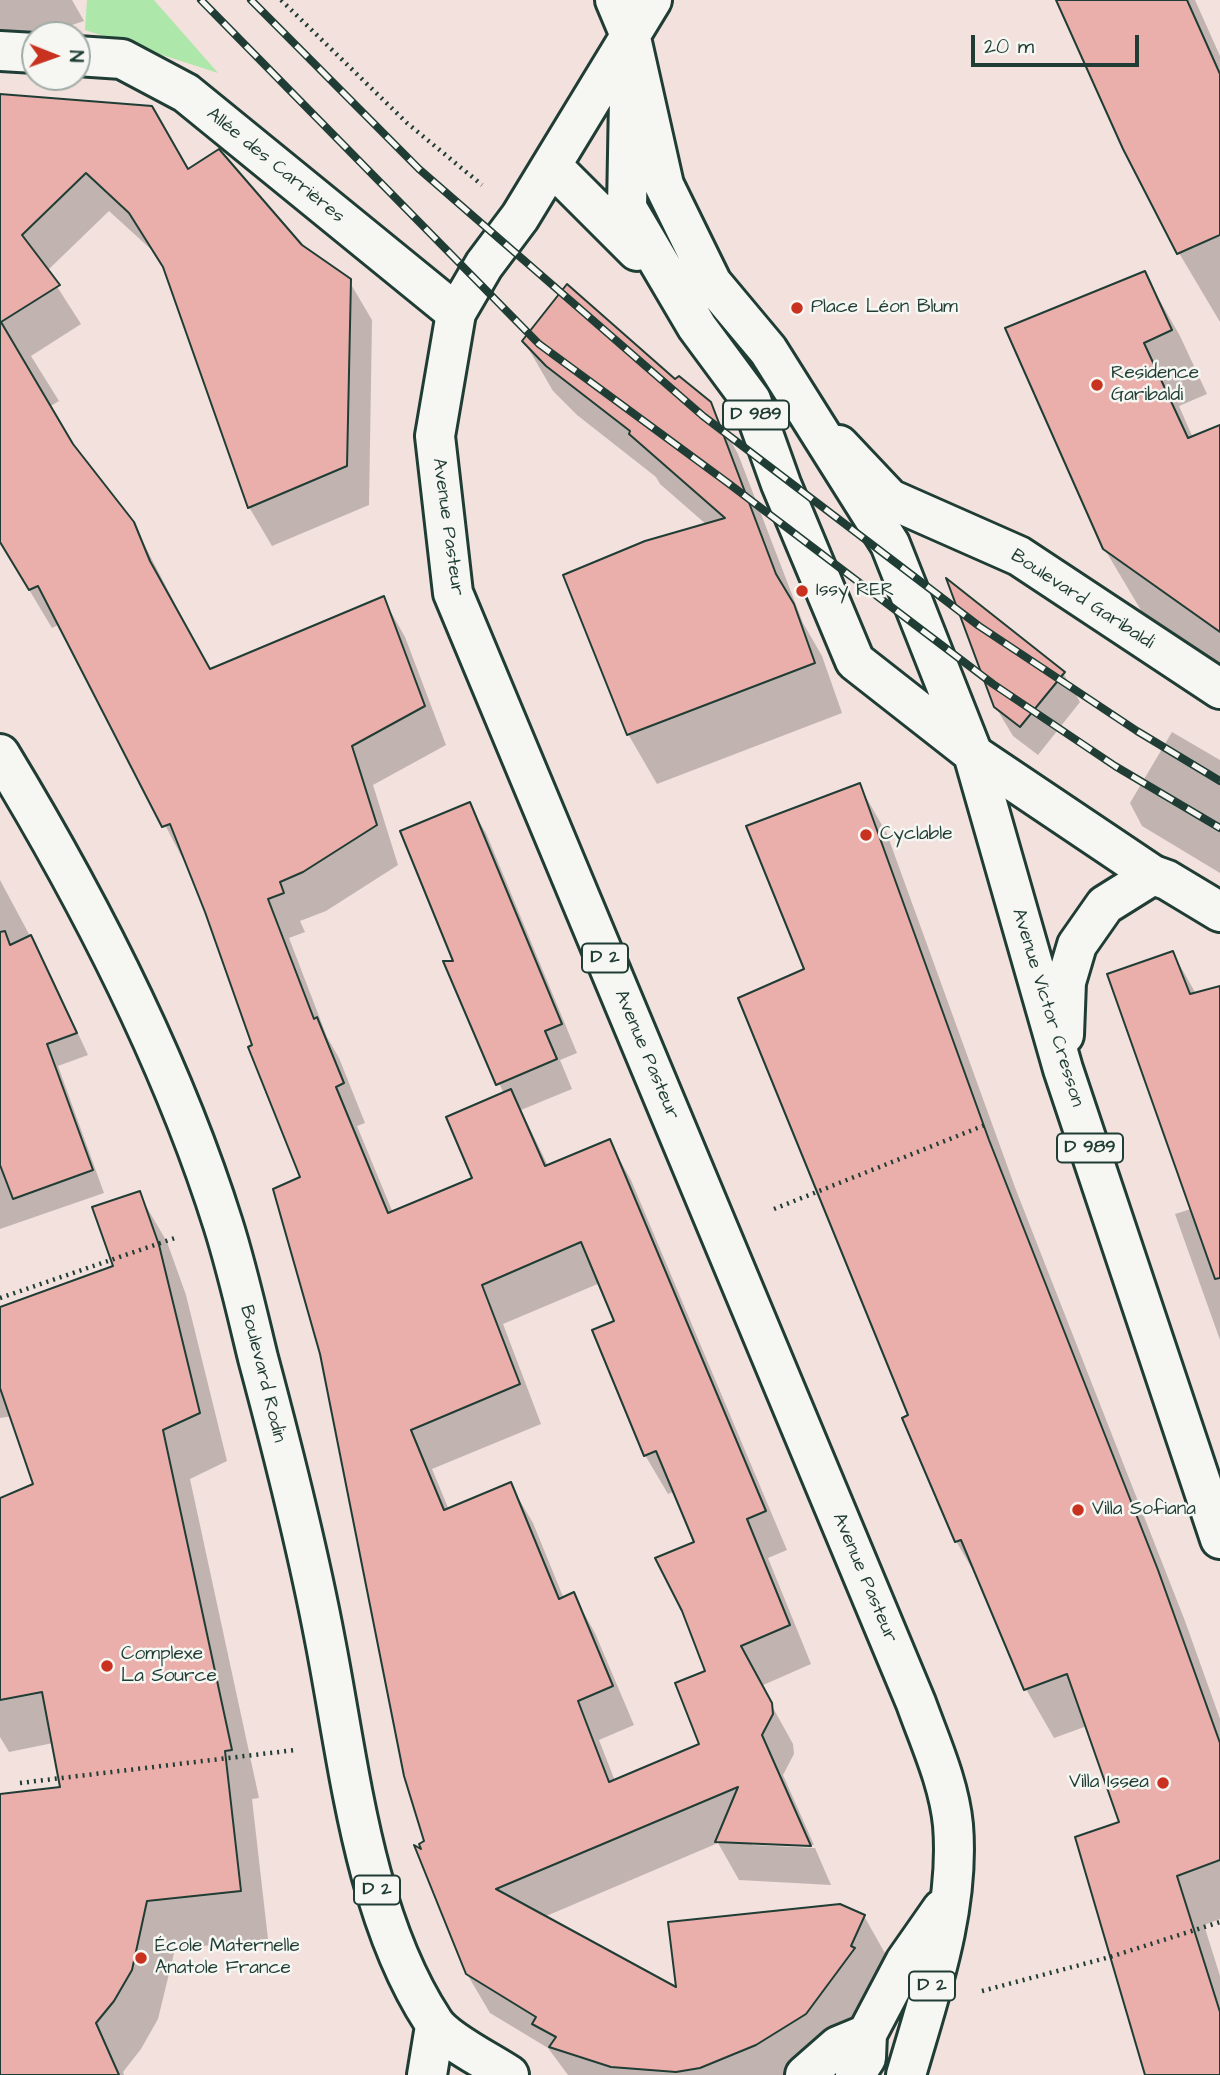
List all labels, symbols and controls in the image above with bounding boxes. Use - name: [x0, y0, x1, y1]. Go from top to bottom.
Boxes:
- north arrow: [21, 21, 91, 91]
- scale bar: [975, 21, 1143, 65]
- text: 20 m: [984, 32, 1034, 61]
- text: N: [62, 50, 89, 63]
- street label: Allée des Carrières: [201, 103, 349, 229]
- place label: Place Léon Blum: [811, 297, 958, 319]
- marker: Place Léon Blum: [789, 300, 805, 316]
- place label: Residence Garibaldi: [1111, 363, 1199, 407]
- marker: Residence Garibaldi: [1089, 377, 1105, 393]
- road number: D 989: [723, 400, 789, 430]
- street label: Avenue Pasteur: [426, 457, 468, 597]
- street label: Boulevard Garibaldi: [1006, 545, 1158, 655]
- place label: Issy RER: [816, 580, 894, 602]
- marker: Issy RER: [794, 583, 810, 599]
- place label: Cyclable: [880, 824, 952, 846]
- marker: Cyclable: [858, 827, 874, 843]
- street label: Avenue Victor Cresson: [1006, 906, 1088, 1110]
- road number: D 2: [582, 944, 628, 973]
- street label: Avenue Pasteur: [608, 987, 684, 1123]
- road number: D 989: [1057, 1134, 1123, 1162]
- street label: Boulevard Rodin: [234, 1303, 290, 1445]
- place label: Villa Sofiana: [1092, 1499, 1196, 1521]
- marker: Villa Sofiana: [1070, 1502, 1086, 1518]
- street label: Avenue Pasteur: [826, 1510, 902, 1646]
- place label: Complexe La Source: [121, 1644, 217, 1688]
- marker: Complexe La Source: [99, 1658, 115, 1674]
- place label: Villa Issea: [1069, 1772, 1149, 1794]
- marker: Villa Issea: [1155, 1775, 1171, 1791]
- road number: D 2: [354, 1876, 400, 1904]
- place label: École Maternelle Anatole France: [155, 1936, 300, 1980]
- marker: École Maternelle Anatole France: [133, 1950, 149, 1966]
- road number: D 2: [909, 1972, 955, 2000]

